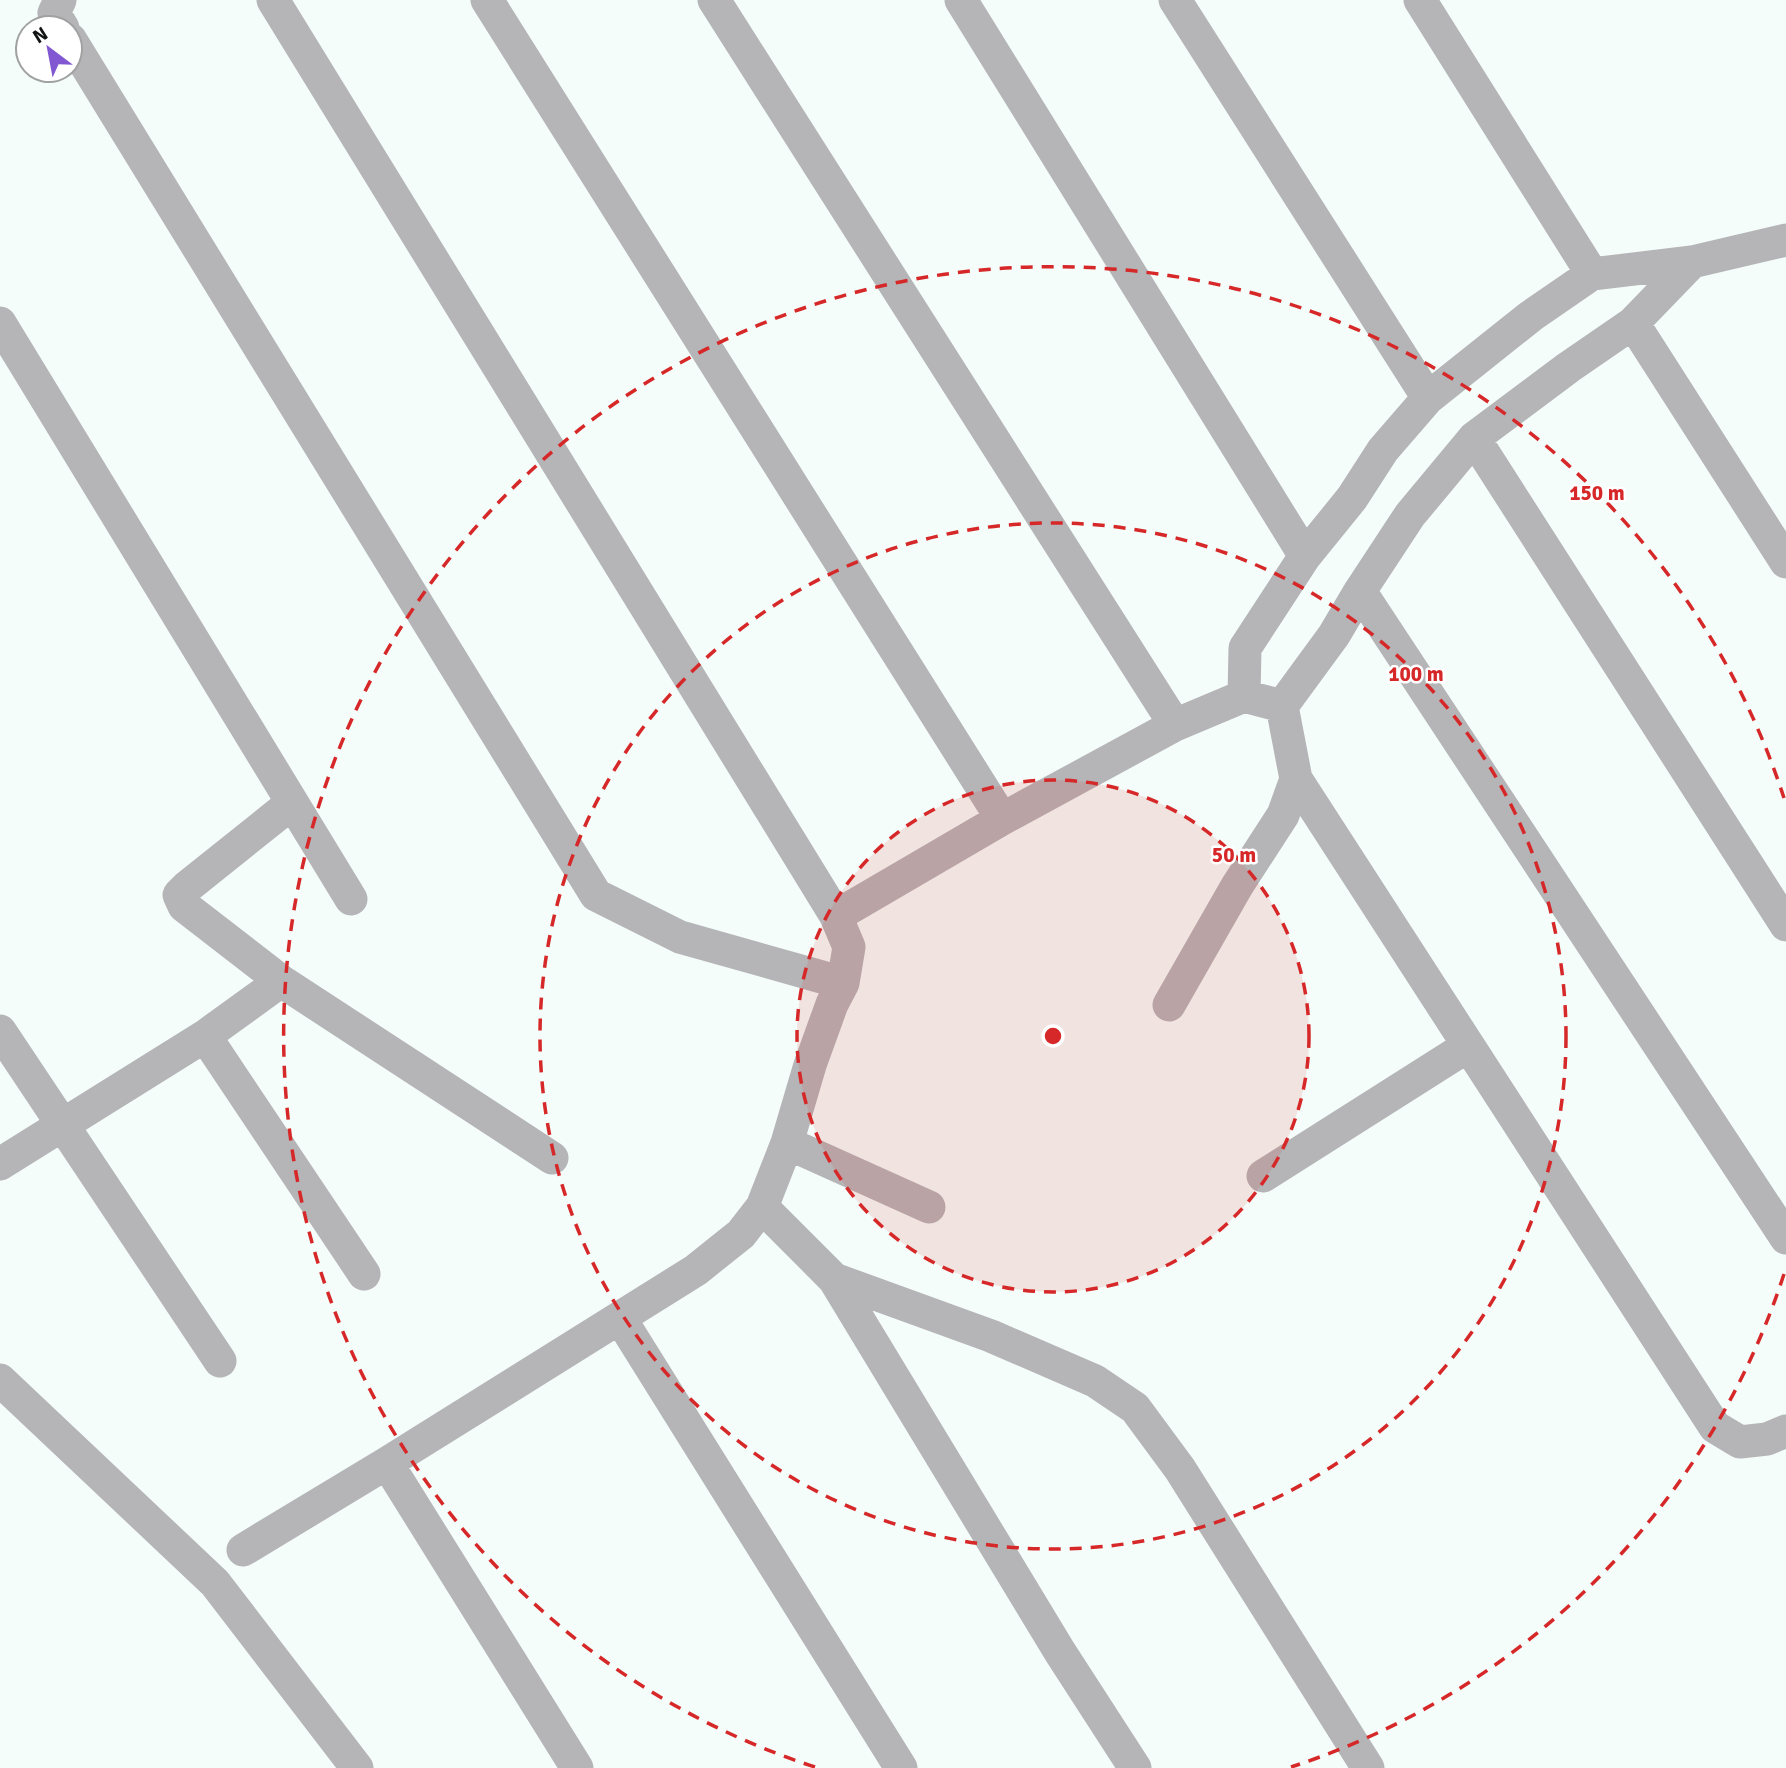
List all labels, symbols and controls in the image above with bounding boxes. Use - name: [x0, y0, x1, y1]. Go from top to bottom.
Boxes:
- north arrow: [14, 14, 84, 84]
- text: N: [29, 22, 52, 49]
- text: 150 m: [1569, 480, 1625, 506]
- text: 100 m: [1388, 661, 1444, 687]
- text: 50 m: [1212, 842, 1256, 868]
- centre of rings: [1041, 1024, 1065, 1048]

